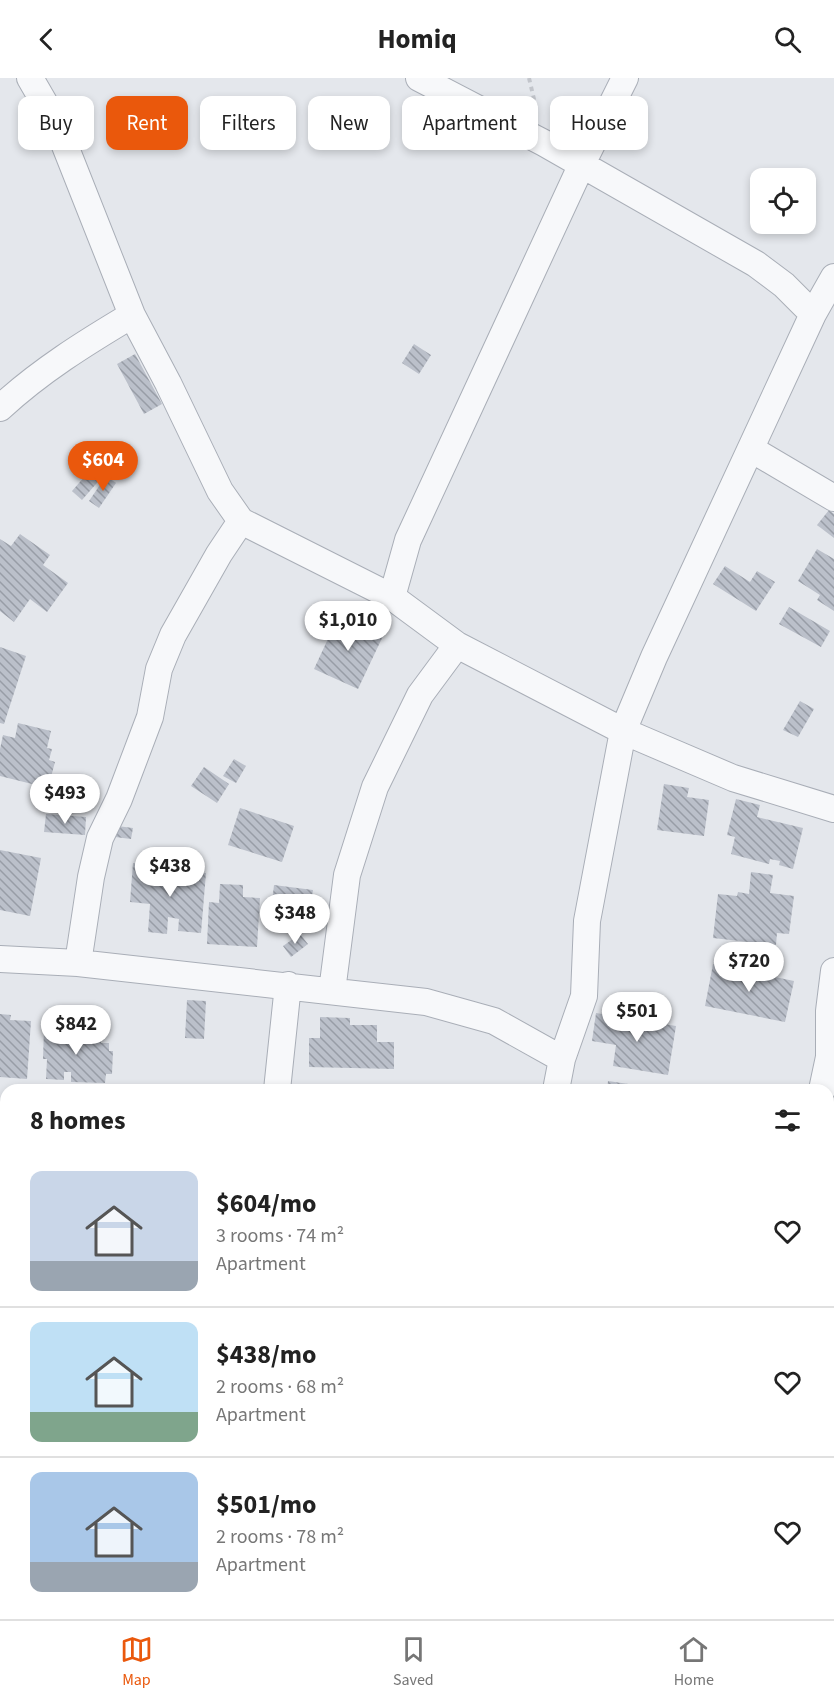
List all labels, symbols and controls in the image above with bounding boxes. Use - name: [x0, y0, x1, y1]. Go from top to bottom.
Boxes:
- text: Homiq: [377, 20, 457, 59]
- icon: back: [30, 23, 63, 56]
- icon: search: [771, 23, 804, 56]
- chip: Buy: [18, 96, 94, 150]
- chip: Rent: [106, 96, 188, 150]
- chip: Filters: [200, 96, 296, 150]
- chip: New: [308, 96, 390, 150]
- chip: Apartment: [402, 96, 538, 150]
- chip: House: [550, 96, 648, 150]
- map controls: [750, 168, 816, 234]
- button: locate: [750, 168, 816, 234]
- pin: $604: [67, 441, 139, 492]
- text: $604: [82, 446, 124, 474]
- pin: $1,010: [299, 601, 397, 652]
- text: $1,010: [319, 606, 377, 634]
- pin: $493: [29, 774, 101, 825]
- text: $493: [44, 779, 86, 807]
- pin: $438: [134, 847, 206, 898]
- text: $438: [149, 852, 191, 880]
- pin: $348: [259, 894, 331, 945]
- text: $348: [274, 899, 316, 927]
- pin: $720: [713, 942, 785, 993]
- text: $720: [728, 947, 770, 975]
- pin: $501: [601, 992, 673, 1043]
- text: $501: [616, 997, 658, 1025]
- pin: $842: [40, 1005, 112, 1056]
- text: $842: [55, 1010, 97, 1038]
- text: 8 homes: [30, 1102, 125, 1139]
- icon: filters: [771, 1104, 804, 1137]
- text: $604/mo: [216, 1185, 316, 1222]
- icon: home: [78, 1195, 150, 1267]
- icon: heart: [771, 1215, 804, 1248]
- text: 3 rooms · 74 m²: [216, 1222, 344, 1250]
- text: Apartment: [216, 1250, 306, 1278]
- text: $438/mo: [216, 1336, 316, 1373]
- icon: home: [78, 1346, 150, 1418]
- icon: heart: [771, 1366, 804, 1399]
- text: 2 rooms · 68 m²: [216, 1373, 344, 1401]
- text: Apartment: [216, 1401, 306, 1429]
- text: $501/mo: [216, 1486, 316, 1523]
- icon: home: [78, 1496, 150, 1568]
- icon: heart: [771, 1516, 804, 1549]
- text: 2 rooms · 78 m²: [216, 1523, 344, 1551]
- text: Apartment: [216, 1551, 306, 1579]
- tab: Map: [120, 1633, 153, 1691]
- tab: Saved: [393, 1633, 434, 1691]
- tab: Home: [674, 1633, 714, 1691]

